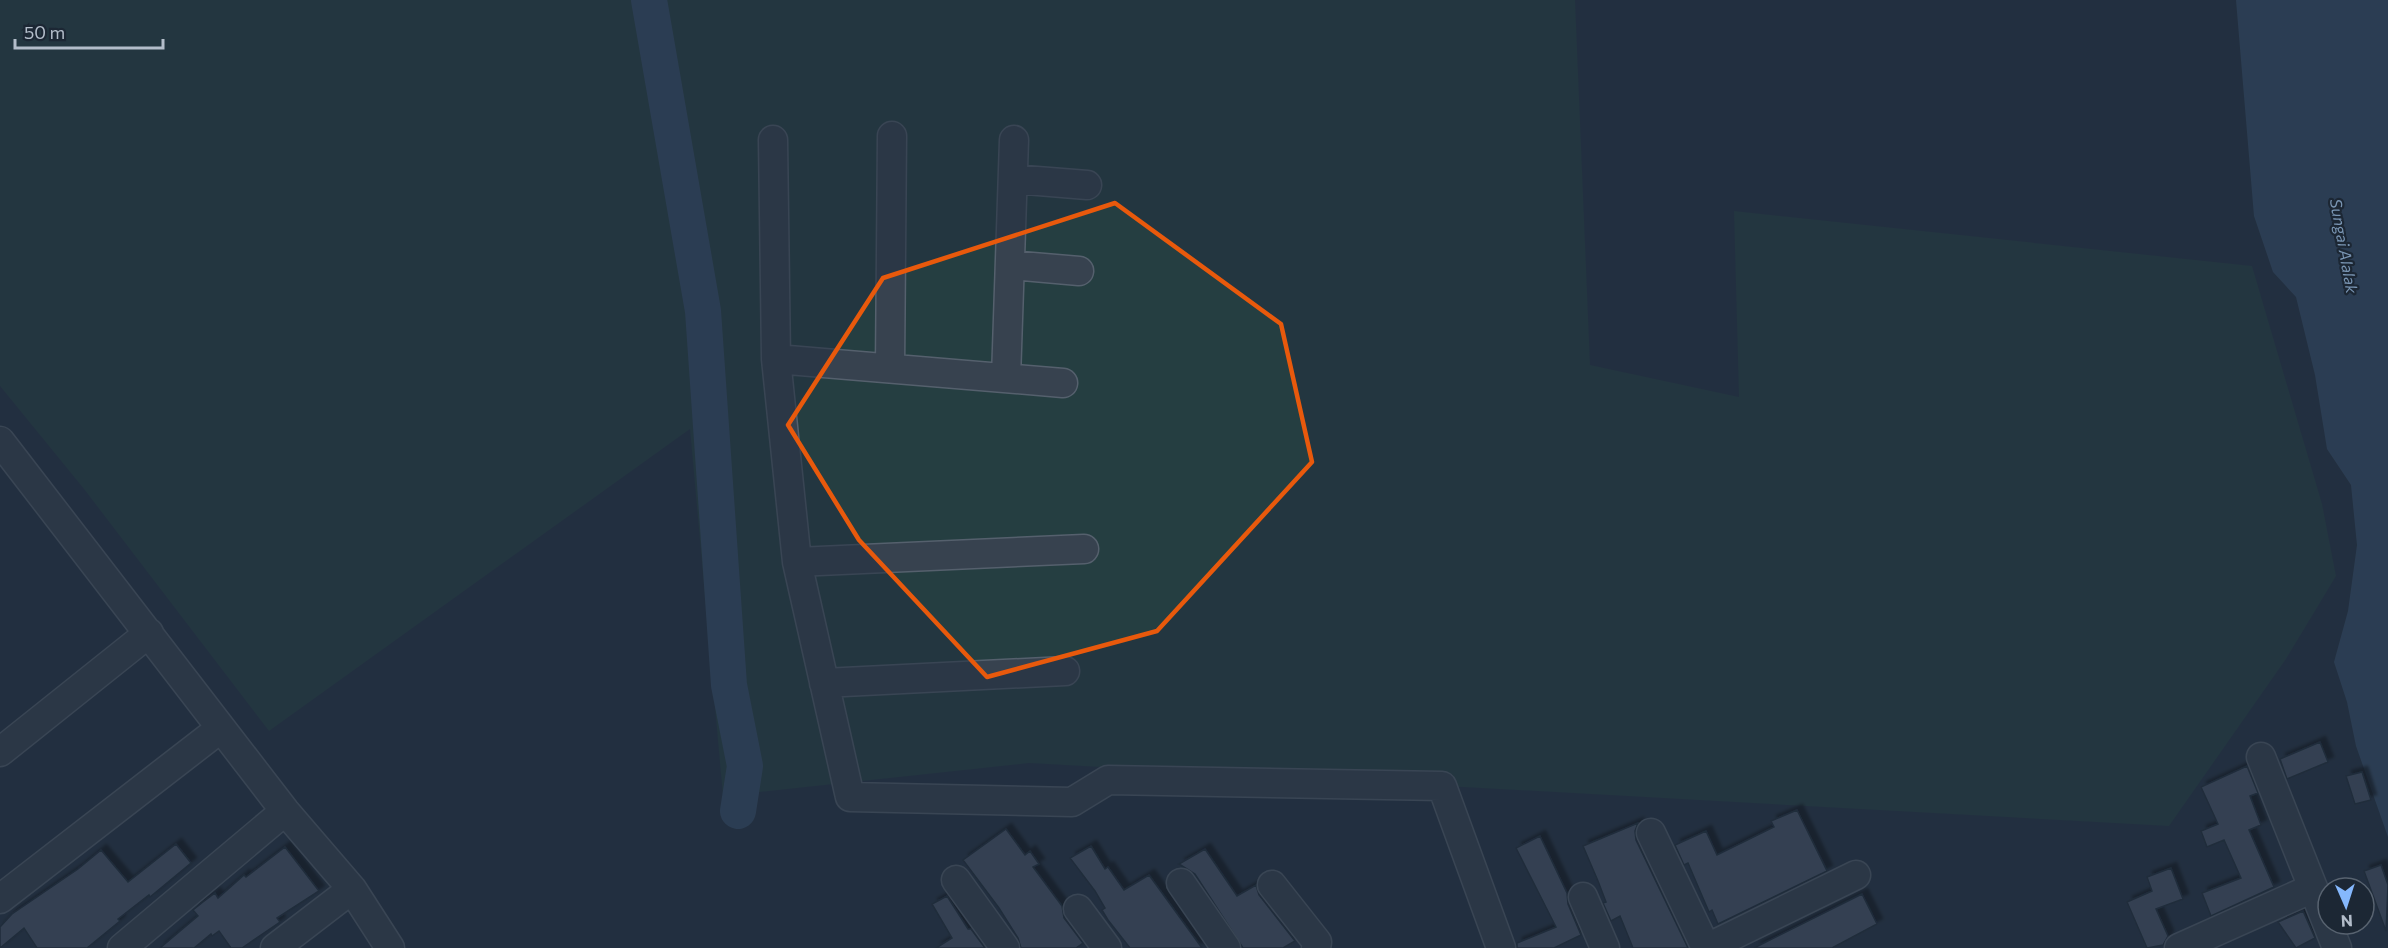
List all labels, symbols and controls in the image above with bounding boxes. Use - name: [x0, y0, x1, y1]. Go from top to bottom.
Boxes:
- scale bar: [15, 12, 164, 50]
- text: 50 m: [24, 21, 65, 43]
- water label: Sungai Alalak: [2327, 197, 2362, 295]
- north arrow: [2316, 876, 2376, 936]
- text: N: [2340, 912, 2353, 931]

